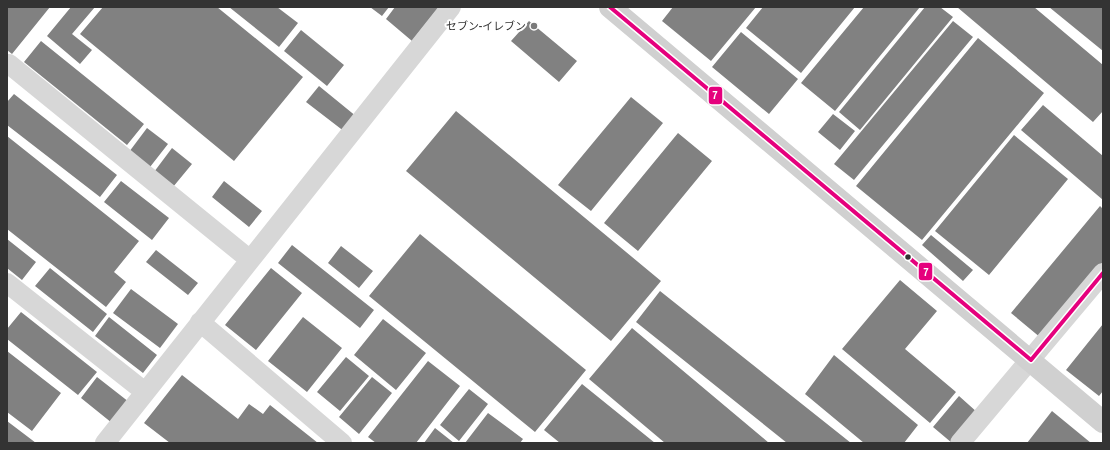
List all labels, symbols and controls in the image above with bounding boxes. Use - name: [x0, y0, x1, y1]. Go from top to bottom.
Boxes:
- place label: セブン-イレブン: [446, 19, 526, 33]
- marker: セブン-イレブン: [529, 21, 539, 31]
- line badge: 7: [708, 86, 723, 105]
- text: 7: [712, 88, 718, 102]
- unlabelled marker: [903, 252, 913, 262]
- line badge: 7: [918, 262, 933, 281]
- text: 7: [923, 265, 929, 279]

